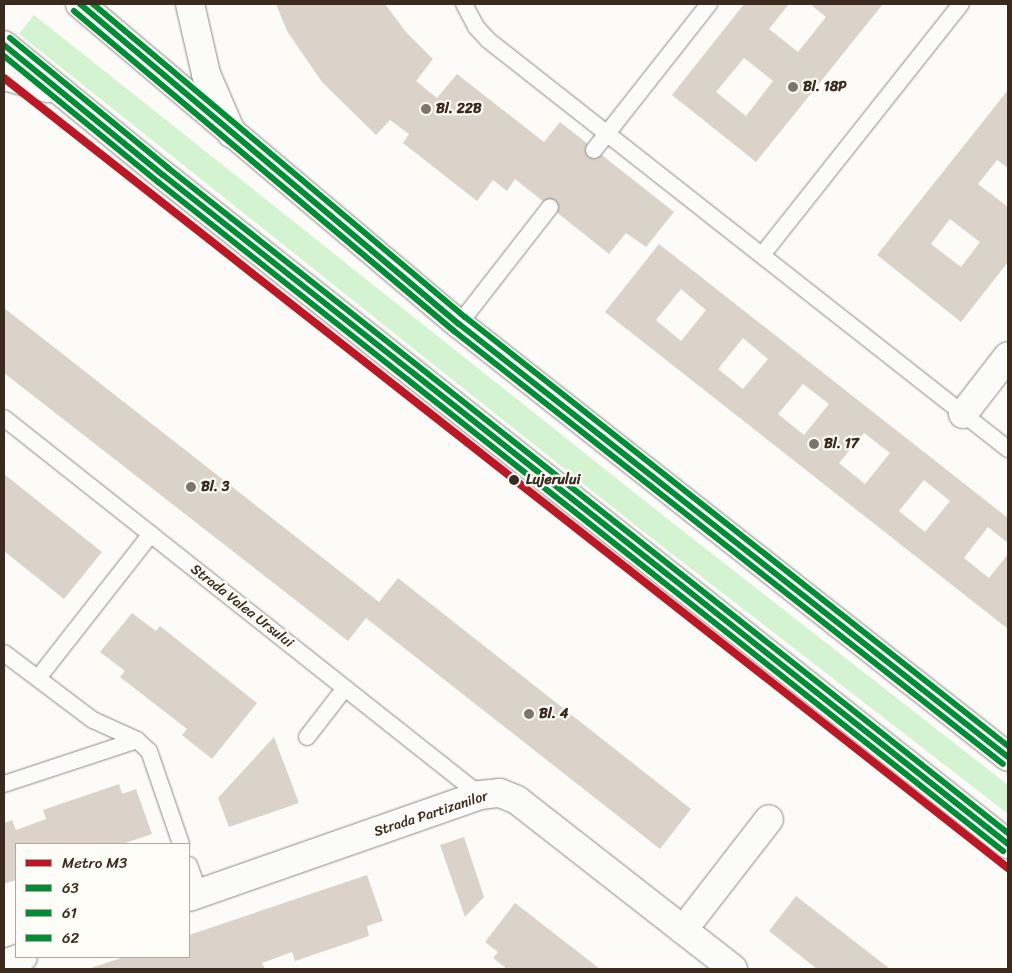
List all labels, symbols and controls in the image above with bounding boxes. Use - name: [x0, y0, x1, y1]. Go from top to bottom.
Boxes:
- place label: Bl. 18P: [803, 79, 847, 95]
- marker: Bl. 18P: [787, 81, 799, 93]
- place label: Bl. 22B: [436, 101, 482, 117]
- marker: Bl. 22B: [420, 103, 432, 115]
- place label: Bl. 17: [824, 436, 859, 452]
- marker: Bl. 17: [808, 438, 820, 450]
- marker: Lujerului: [505, 471, 523, 489]
- place label: Lujerului: [526, 472, 580, 488]
- place label: Bl. 3: [201, 479, 229, 495]
- marker: Bl. 3: [185, 481, 197, 493]
- street label: Strada Valea Ursului: [187, 561, 297, 651]
- place label: Bl. 4: [539, 706, 568, 722]
- marker: Bl. 4: [523, 708, 535, 720]
- street label: Strada Partizanilor: [372, 788, 490, 840]
- legend: [15, 843, 190, 958]
- text: Metro M3: [62, 850, 127, 876]
- text: 63: [62, 875, 79, 901]
- text: 61: [62, 900, 77, 926]
- text: 62: [62, 925, 79, 951]

